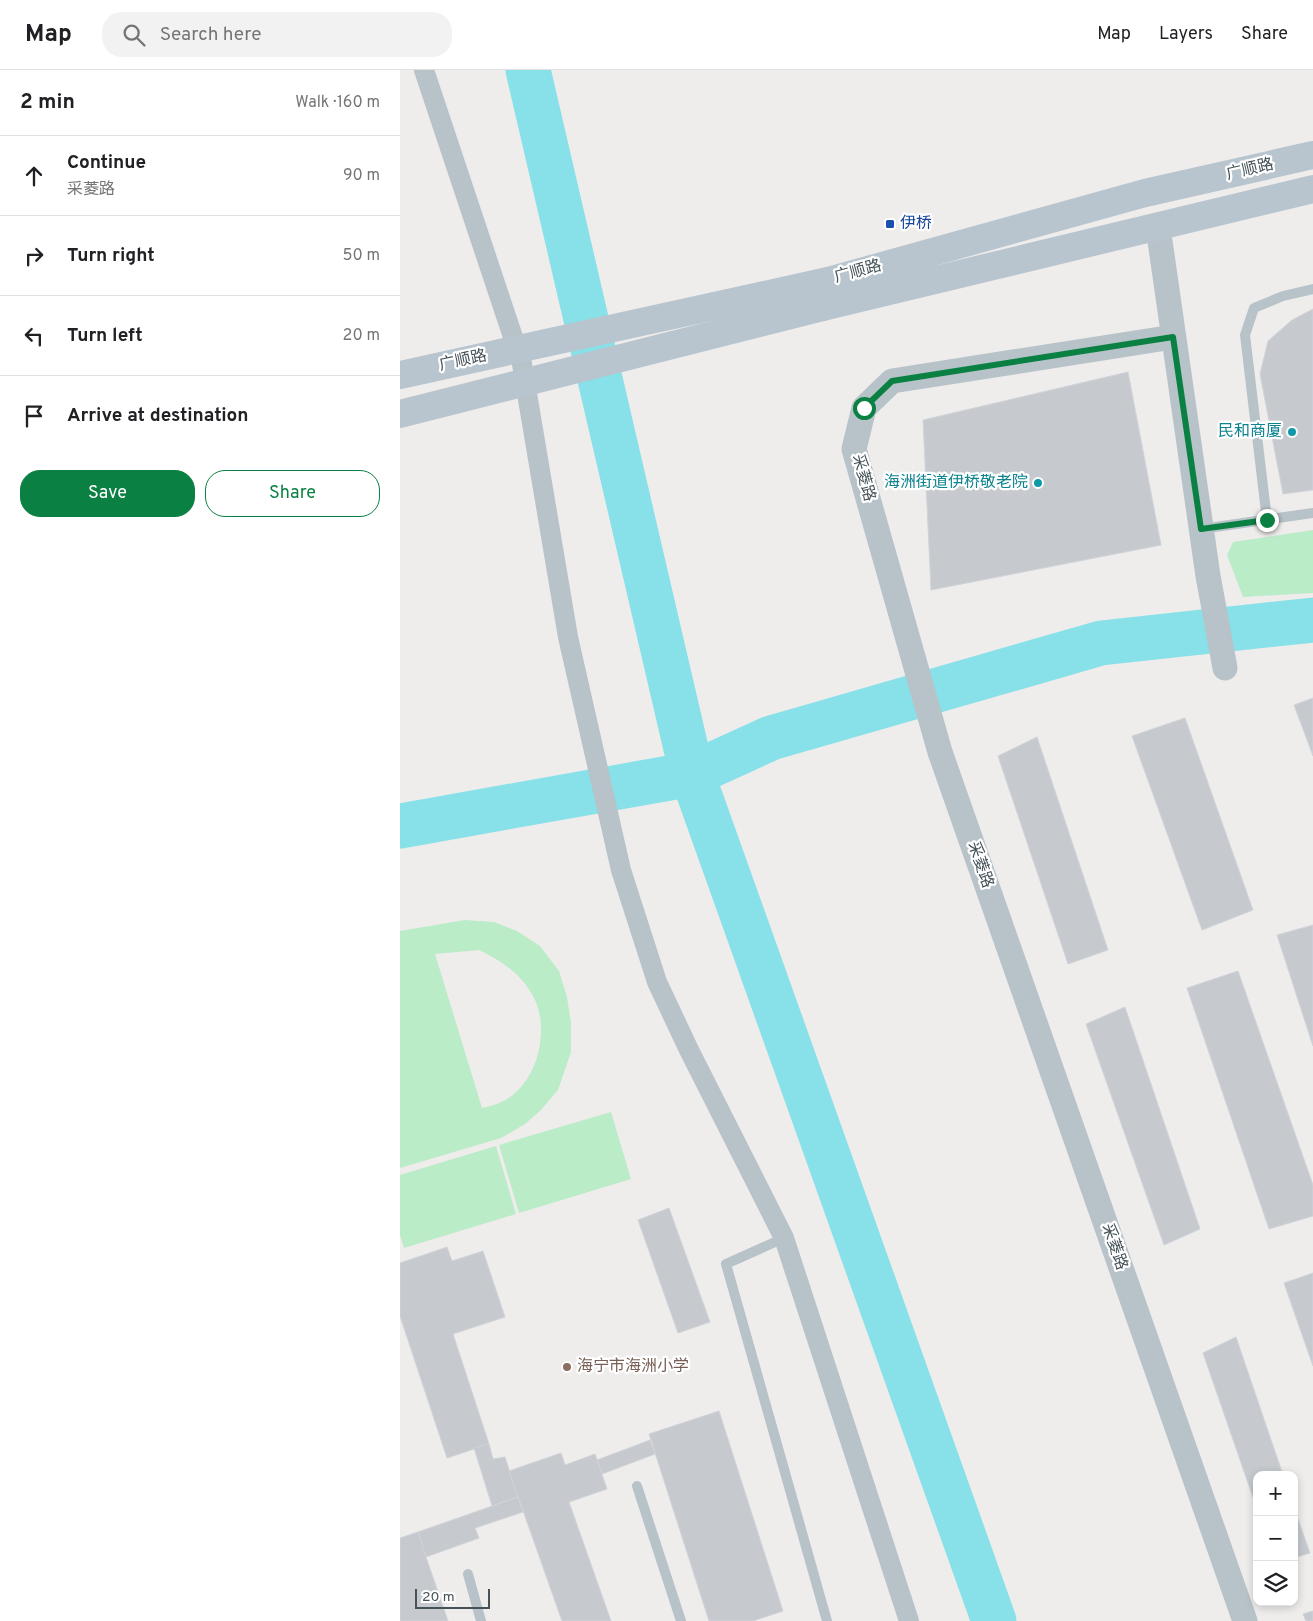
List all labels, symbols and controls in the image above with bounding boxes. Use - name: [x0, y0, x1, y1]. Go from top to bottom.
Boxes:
- search box: [102, 12, 452, 57]
- text: Map: [25, 20, 72, 50]
- icon: search: [120, 21, 148, 49]
- text: Search here: [160, 23, 261, 47]
- text: Map: [1097, 23, 1131, 46]
- text: Layers: [1159, 23, 1213, 46]
- text: Share: [1241, 23, 1288, 46]
- text: 2 min: [20, 89, 75, 116]
- text: Walk · 160 m: [295, 93, 380, 113]
- text: Continue: [67, 151, 146, 175]
- street label: 广顺路: [1224, 155, 1276, 185]
- icon: ahead: [20, 162, 48, 190]
- text: 90 m: [343, 166, 380, 186]
- text: 采菱路: [67, 180, 115, 200]
- place label: 伊桥: [900, 214, 932, 234]
- marker: 伊桥: [884, 218, 896, 230]
- icon: right: [20, 242, 48, 270]
- text: Turn right: [67, 244, 155, 268]
- text: 50 m: [343, 246, 380, 266]
- street label: 广顺路: [832, 256, 884, 288]
- icon: left: [20, 322, 48, 350]
- text: Turn left: [67, 324, 143, 348]
- text: 20 m: [343, 326, 380, 346]
- street label: 广顺路: [437, 346, 489, 376]
- route start: [853, 397, 876, 420]
- icon: arrive: [20, 402, 48, 430]
- text: Arrive at destination: [67, 404, 248, 428]
- place label: 民和商厦: [1218, 422, 1282, 442]
- marker: 民和商厦: [1286, 426, 1298, 438]
- street label: 采菱路: [847, 452, 879, 504]
- button: Save: [20, 470, 195, 517]
- button: Share: [205, 470, 380, 517]
- place label: 海洲街道伊桥敬老院: [884, 473, 1028, 493]
- marker: 海洲街道伊桥敬老院: [1032, 477, 1044, 489]
- route end: [1256, 509, 1279, 532]
- street label: 采菱路: [963, 839, 997, 891]
- street label: 采菱路: [1097, 1221, 1131, 1273]
- place label: 海宁市海洲小学: [577, 1357, 689, 1377]
- marker: 海宁市海洲小学: [561, 1361, 573, 1373]
- map controls: [1253, 1471, 1298, 1606]
- button: +: [1253, 1471, 1298, 1516]
- button: −: [1253, 1516, 1298, 1561]
- button: layers: [1253, 1561, 1298, 1606]
- scale bar: [415, 1586, 490, 1609]
- text: 20 m: [422, 1589, 455, 1606]

